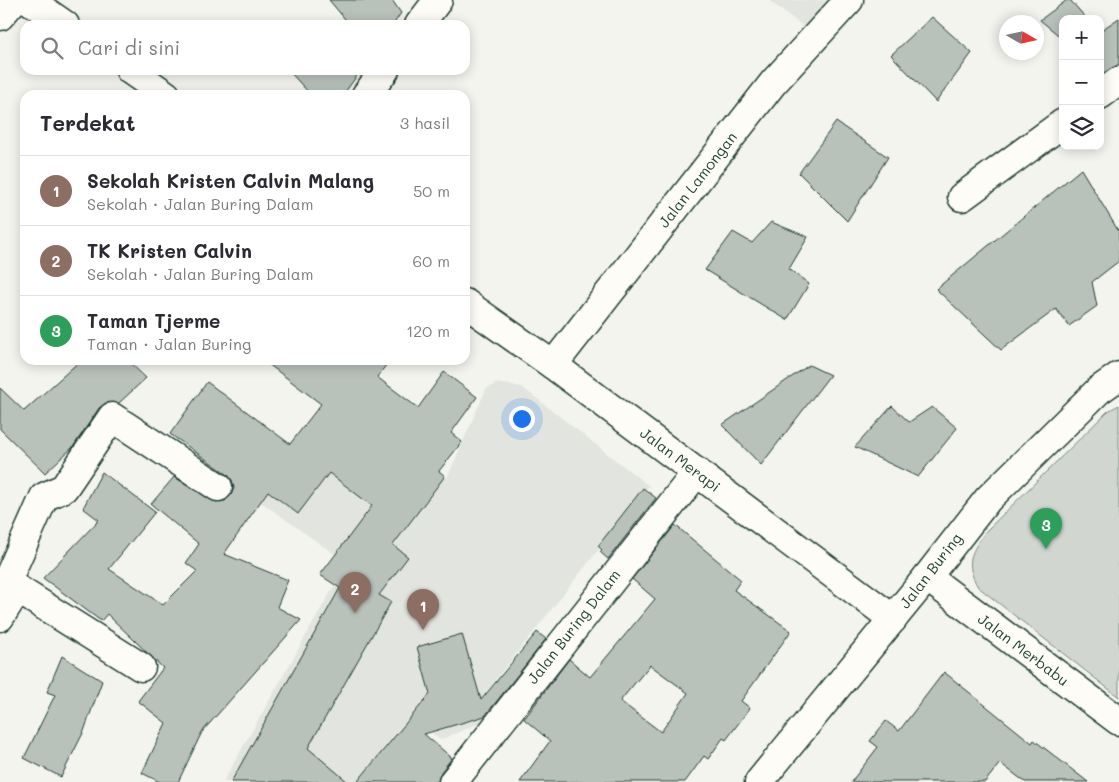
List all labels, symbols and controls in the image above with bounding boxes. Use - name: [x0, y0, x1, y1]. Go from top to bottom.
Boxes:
- north arrow: [999, 15, 1044, 60]
- map controls: [1059, 15, 1104, 150]
- button: +: [1059, 15, 1104, 60]
- search box: [20, 20, 470, 75]
- icon: search: [38, 34, 66, 62]
- text: Cari di sini: [78, 35, 180, 60]
- button: −: [1059, 60, 1104, 105]
- button: layers: [1059, 105, 1104, 150]
- text: Terdekat: [40, 109, 135, 136]
- text: 3 hasil: [400, 112, 450, 133]
- street label: Jalan Lamongan: [653, 127, 741, 231]
- text: Sekolah Kristen Calvin Malang: [87, 168, 374, 193]
- text: 1: [52, 180, 60, 201]
- text: 50 m: [413, 180, 450, 201]
- text: Sekolah · Jalan Buring Dalam: [87, 193, 313, 214]
- text: TK Kristen Calvin: [87, 238, 252, 263]
- text: 2: [52, 250, 60, 271]
- text: 60 m: [413, 250, 450, 271]
- text: Sekolah · Jalan Buring Dalam: [87, 263, 313, 284]
- text: Taman Tjerme: [87, 308, 220, 333]
- text: 3: [51, 320, 61, 341]
- text: 120 m: [406, 320, 450, 341]
- text: Taman · Jalan Buring: [87, 333, 251, 354]
- your location: [509, 406, 535, 432]
- street label: Jalan Merapi: [636, 422, 725, 496]
- pin: 3: [1030, 508, 1062, 549]
- street label: Jalan Buring: [894, 528, 966, 612]
- street label: Jalan Buring Dalam: [522, 565, 624, 688]
- pin: 2: [339, 572, 371, 613]
- pin: 1: [407, 589, 439, 630]
- street label: Jalan Merbabu: [974, 608, 1073, 690]

